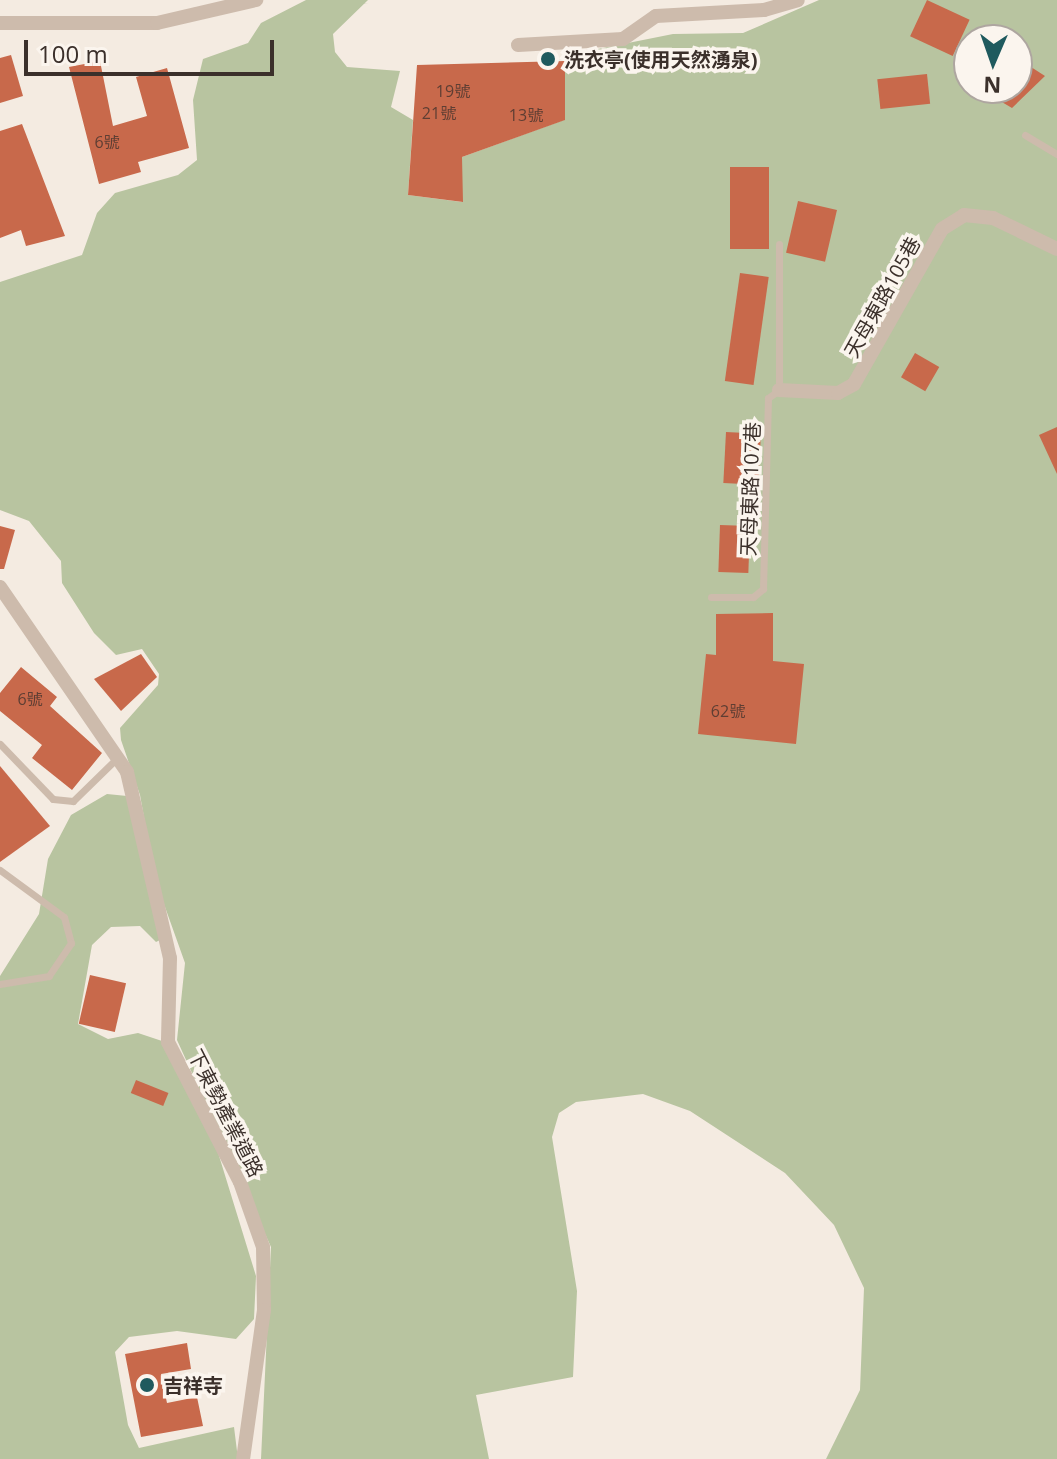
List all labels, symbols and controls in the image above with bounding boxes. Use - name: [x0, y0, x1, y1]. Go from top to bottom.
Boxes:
- scale bar: [28, 24, 278, 74]
- north arrow: [953, 24, 1033, 104]
- text: 100 m: [38, 37, 108, 70]
- place label: 洗衣亭(使用天然湧泉): [564, 47, 758, 71]
- marker: 洗衣亭(使用天然湧泉): [539, 50, 557, 68]
- text: N: [983, 71, 1002, 101]
- house number: 19號: [436, 81, 470, 101]
- house number: 21號: [422, 103, 456, 123]
- house number: 13號: [509, 105, 543, 125]
- house number: 6號: [94, 132, 120, 152]
- street label: 天母東路105巷: [839, 232, 925, 362]
- street label: 天母東路107巷: [736, 421, 764, 557]
- house number: 6號: [17, 689, 43, 709]
- house number: 62號: [711, 701, 745, 721]
- street label: 下東勢產業道路: [184, 1045, 268, 1181]
- place label: 吉祥寺: [163, 1373, 223, 1397]
- marker: 吉祥寺: [138, 1376, 156, 1394]

